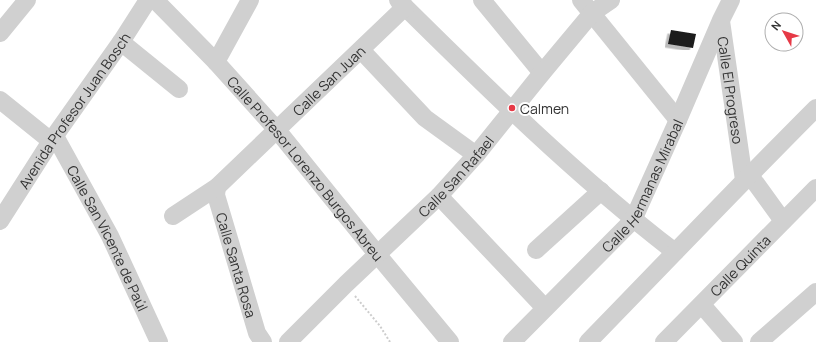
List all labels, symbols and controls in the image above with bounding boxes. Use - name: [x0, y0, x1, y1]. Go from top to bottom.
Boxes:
- north arrow: [764, 12, 804, 52]
- text: N: [768, 18, 784, 33]
- street label: Avenida Profesor Juan Bosch: [14, 29, 134, 192]
- street label: Calle El Progreso: [714, 35, 748, 145]
- street label: Calle San Juan: [288, 41, 369, 120]
- street label: Calle Profesor Lorenzo Burgos Abreu: [223, 72, 388, 265]
- place label: Calmen: [520, 99, 569, 118]
- marker: Calmen: [507, 103, 517, 113]
- street label: Calle Hermanas Mirabal: [597, 116, 687, 256]
- street label: Calle San Rafael: [414, 132, 498, 221]
- street label: Calle San Vicente de Paúl: [63, 161, 153, 314]
- street label: Calle Santa Rosa: [212, 210, 261, 320]
- street label: Calle Quinta: [705, 230, 774, 300]

